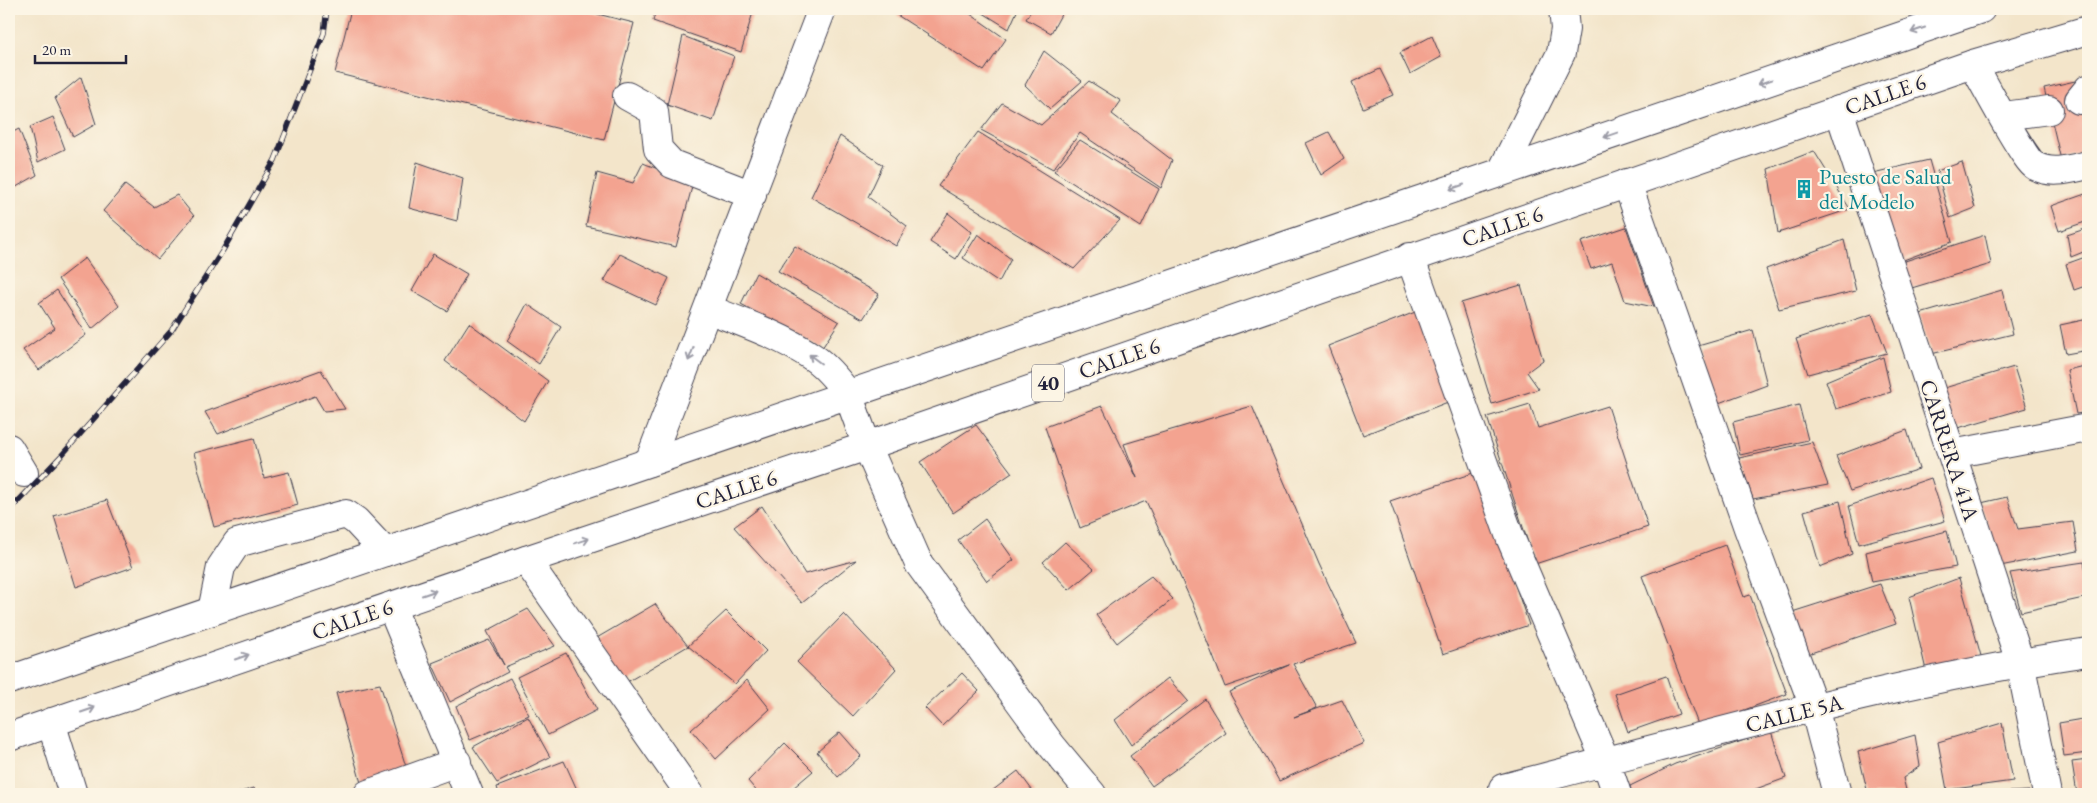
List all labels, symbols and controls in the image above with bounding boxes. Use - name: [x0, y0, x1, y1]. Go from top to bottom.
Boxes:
- one-way arrow: [1911, 26, 1927, 35]
- scale bar: [35, 32, 126, 64]
- text: 20 m: [42, 40, 71, 59]
- street label: CALLE 6: [1841, 67, 1930, 122]
- one-way arrow: [1757, 78, 1773, 88]
- one-way arrow: [1603, 130, 1619, 140]
- place label: Puesto de Salud del Modelo: [1819, 162, 1953, 216]
- building icon: Puesto de Salud del Modelo: [1793, 178, 1815, 200]
- one-way arrow: [1450, 183, 1465, 192]
- street label: CALLE 6: [1458, 199, 1547, 254]
- street label: CALLE 6: [1075, 331, 1164, 386]
- one-way arrow: [685, 346, 695, 361]
- one-way arrow: [809, 354, 822, 365]
- road number: 40: [1032, 364, 1064, 402]
- street label: CARRERA 41A: [1913, 376, 1986, 525]
- street label: CALLE 6: [692, 463, 781, 516]
- one-way arrow: [574, 535, 590, 545]
- one-way arrow: [420, 588, 436, 597]
- street label: CALLE 6: [308, 592, 397, 647]
- one-way arrow: [233, 652, 249, 661]
- street label: CALLE 5A: [1743, 687, 1846, 740]
- one-way arrow: [80, 704, 96, 714]

